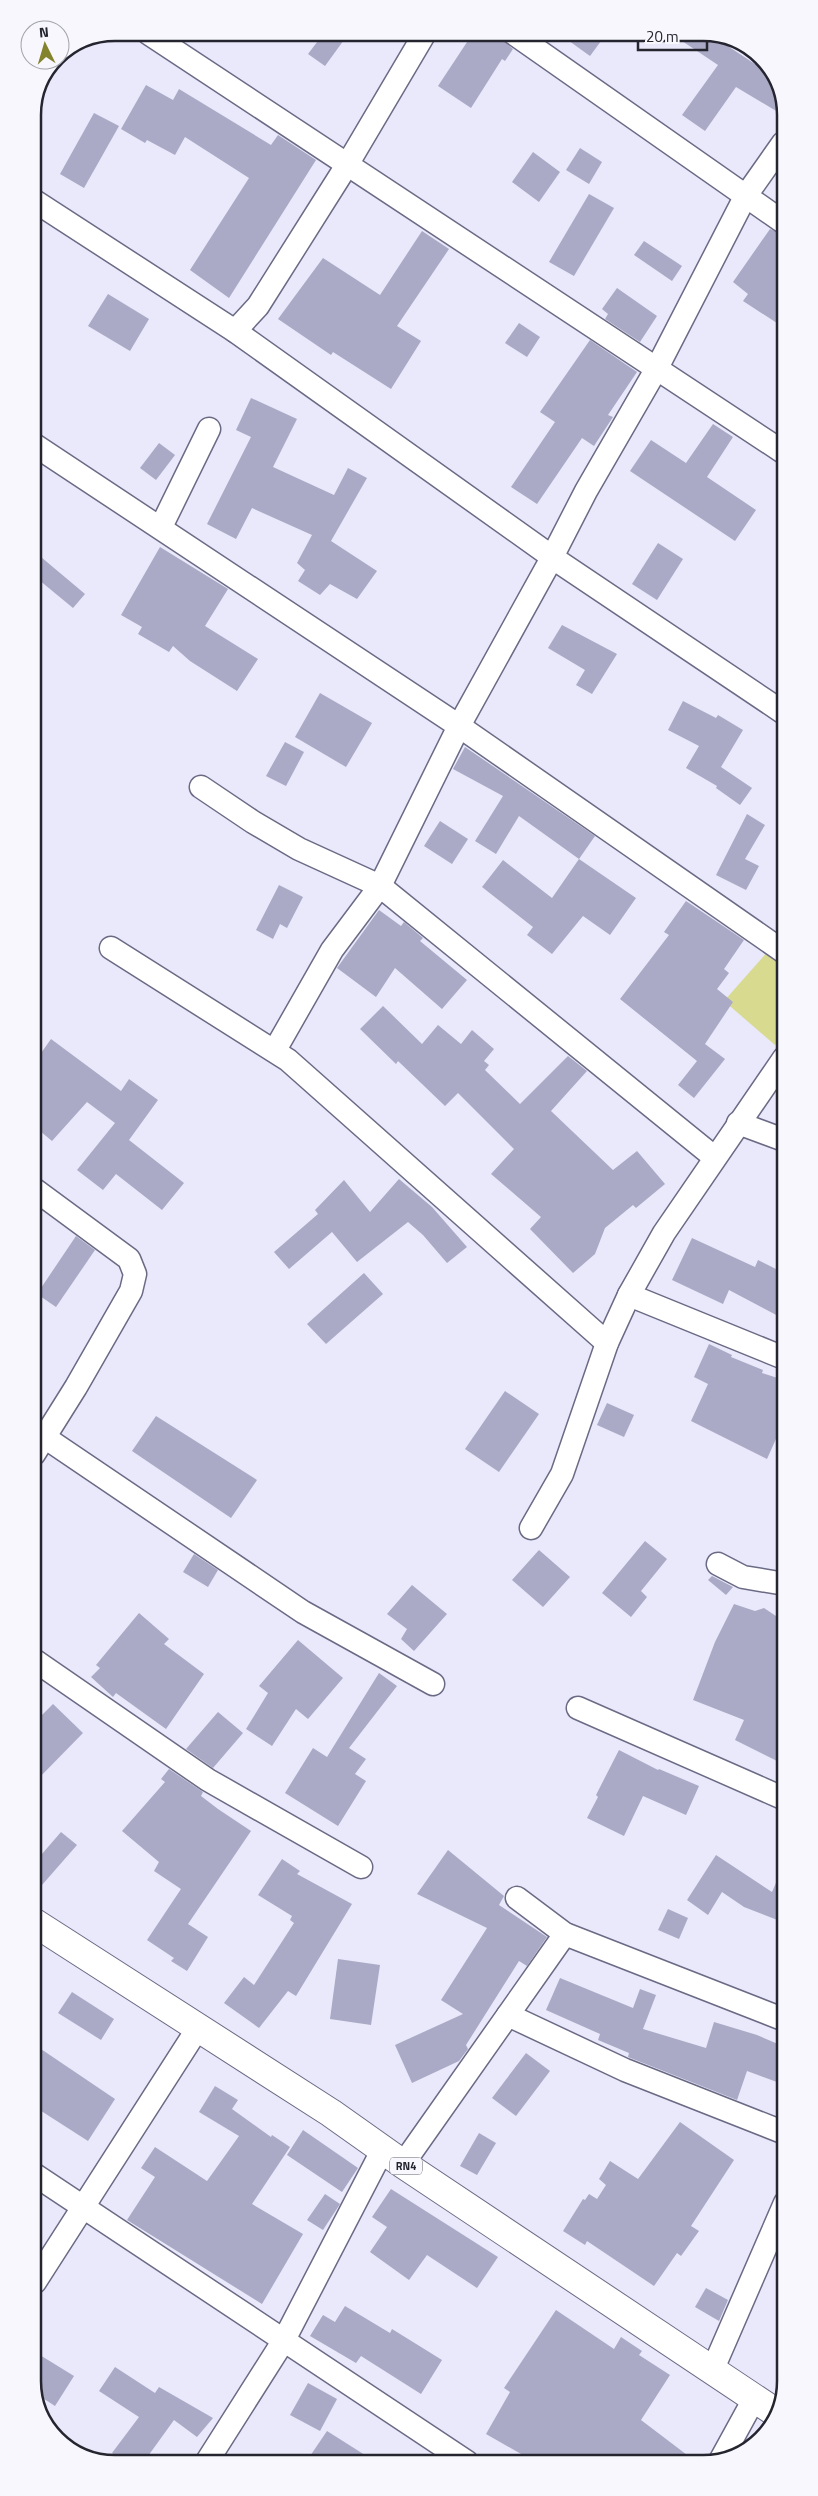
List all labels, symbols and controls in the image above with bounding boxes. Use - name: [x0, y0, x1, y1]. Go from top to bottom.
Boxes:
- north arrow: [20, 20, 70, 70]
- scale bar: [638, 20, 707, 52]
- text: N: [38, 21, 50, 42]
- text: 20 m: [646, 25, 679, 48]
- road number: RN4: [390, 2158, 422, 2174]

